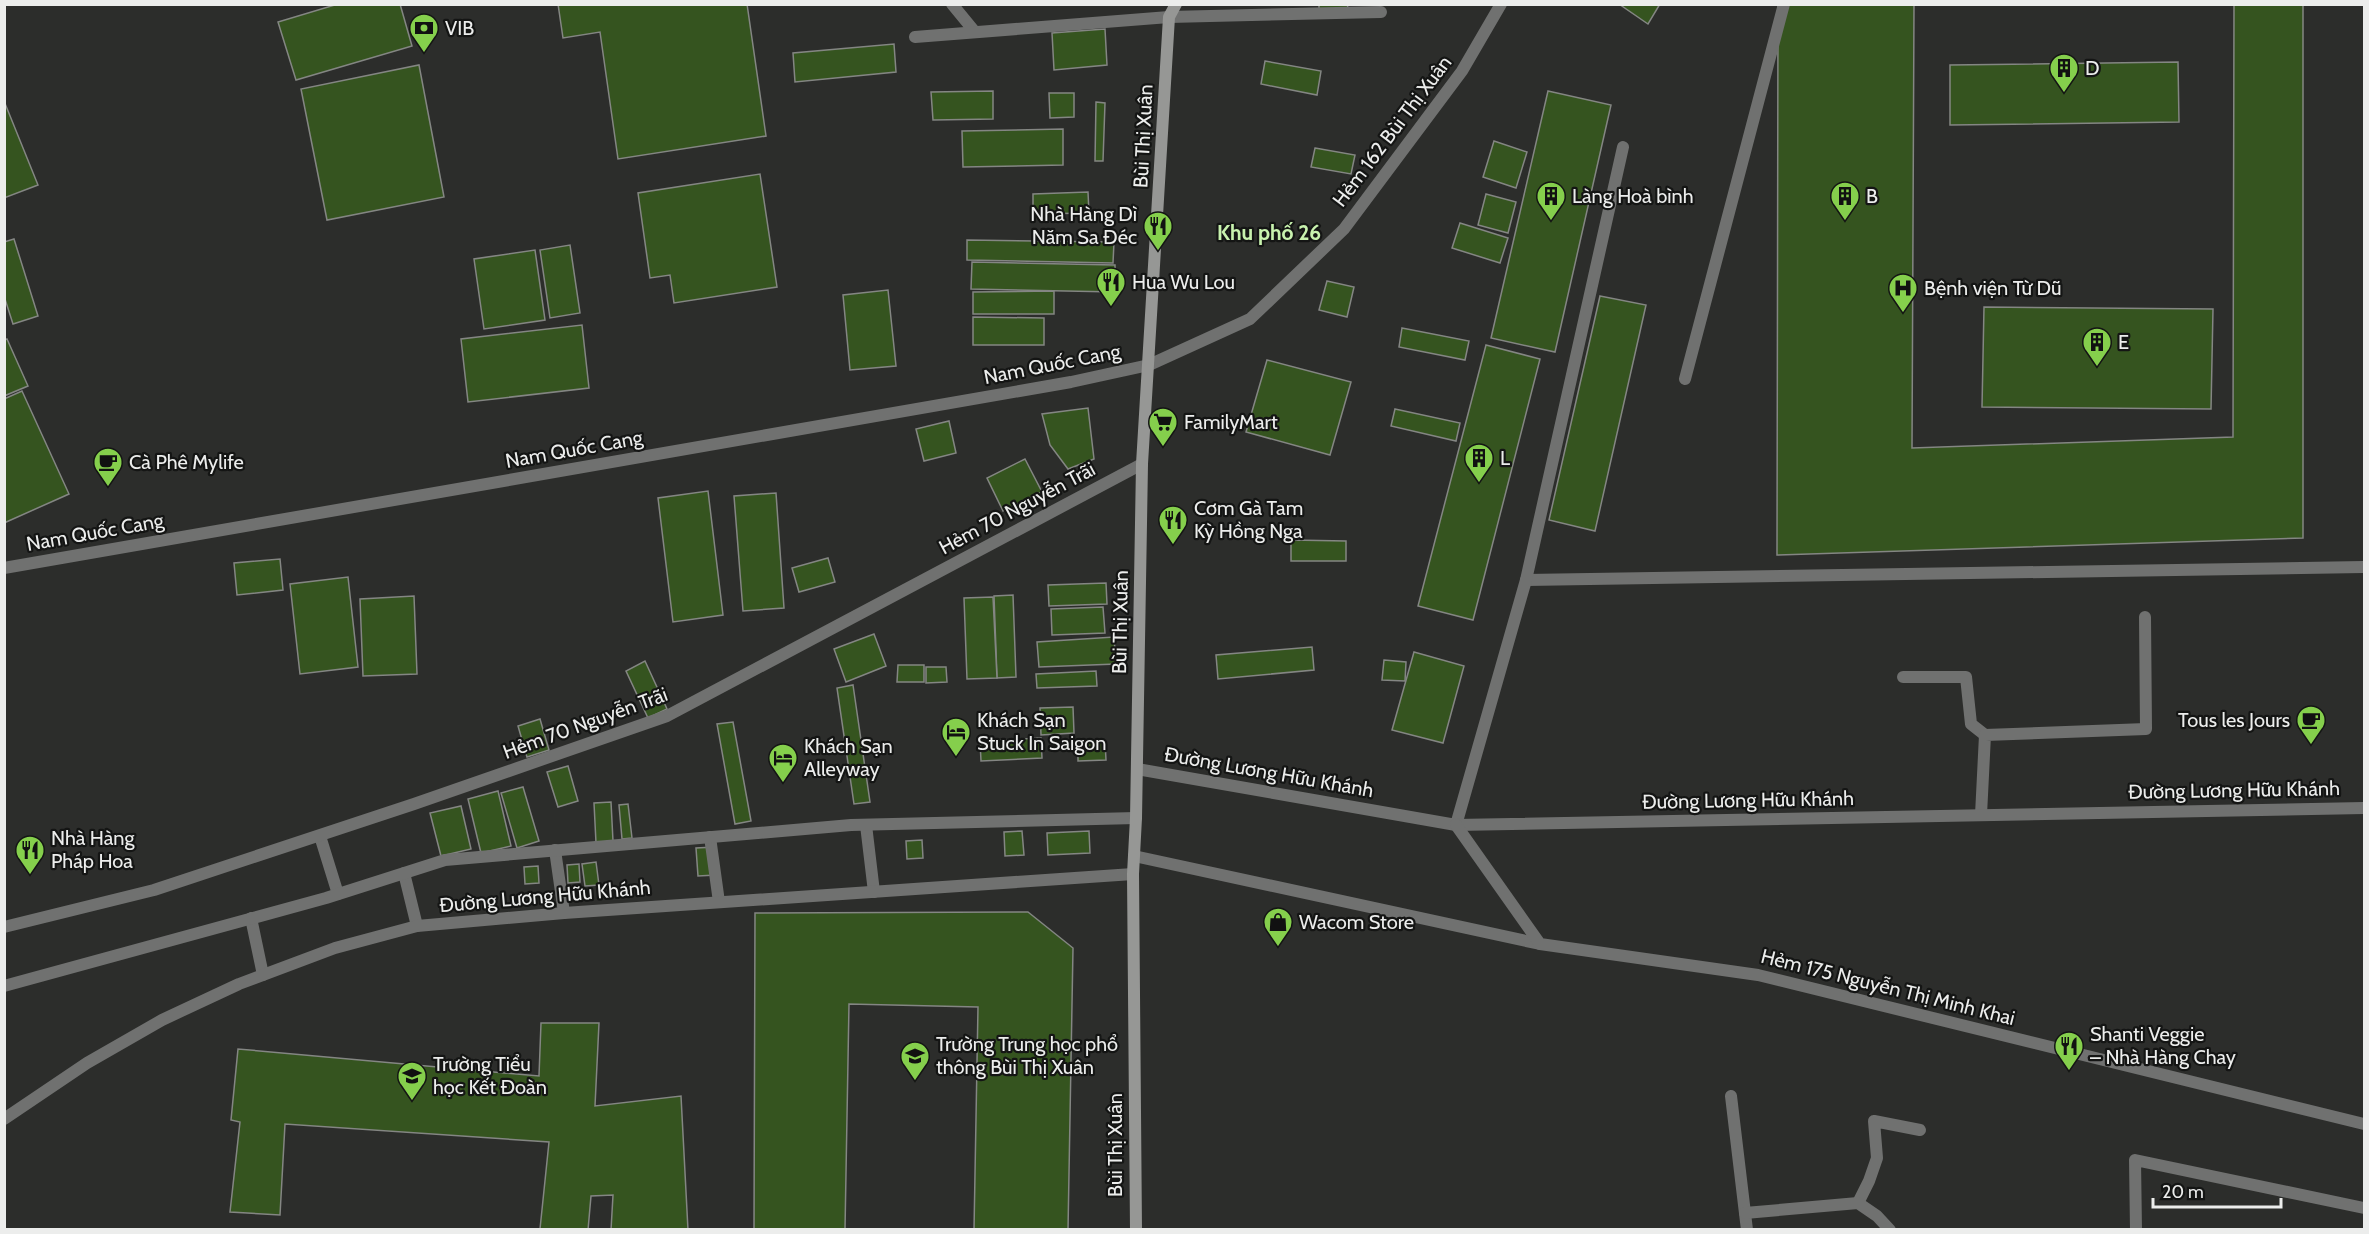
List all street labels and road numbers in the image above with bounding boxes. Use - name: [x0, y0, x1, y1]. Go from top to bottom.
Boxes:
- street label: Hẻm 162 Bùi Thị Xuân: [1327, 51, 1457, 211]
- street label: Bùi Thị Xuân: [1128, 84, 1158, 188]
- street label: Nam Quốc Cang: [982, 339, 1123, 389]
- street label: Nam Quốc Cang: [503, 425, 646, 473]
- street label: Hẻm 70 Nguyễn Trãi: [935, 457, 1099, 559]
- street label: Nam Quốc Cang: [24, 508, 167, 556]
- street label: Bùi Thị Xuân: [1107, 570, 1133, 674]
- street label: Hẻm 70 Nguyễn Trãi: [499, 682, 671, 764]
- street label: Đường Lương Hữu Khánh: [1163, 742, 1375, 802]
- street label: Đường Lương Hữu Khánh: [2128, 776, 2340, 804]
- street label: Đường Lương Hữu Khánh: [1642, 786, 1854, 814]
- street label: Đường Lương Hữu Khánh: [438, 875, 652, 917]
- street label: Hẻm 175 Nguyễn Thị Minh Khai: [1758, 944, 2018, 1030]
- street label: Bùi Thị Xuân: [1103, 1093, 1127, 1197]

